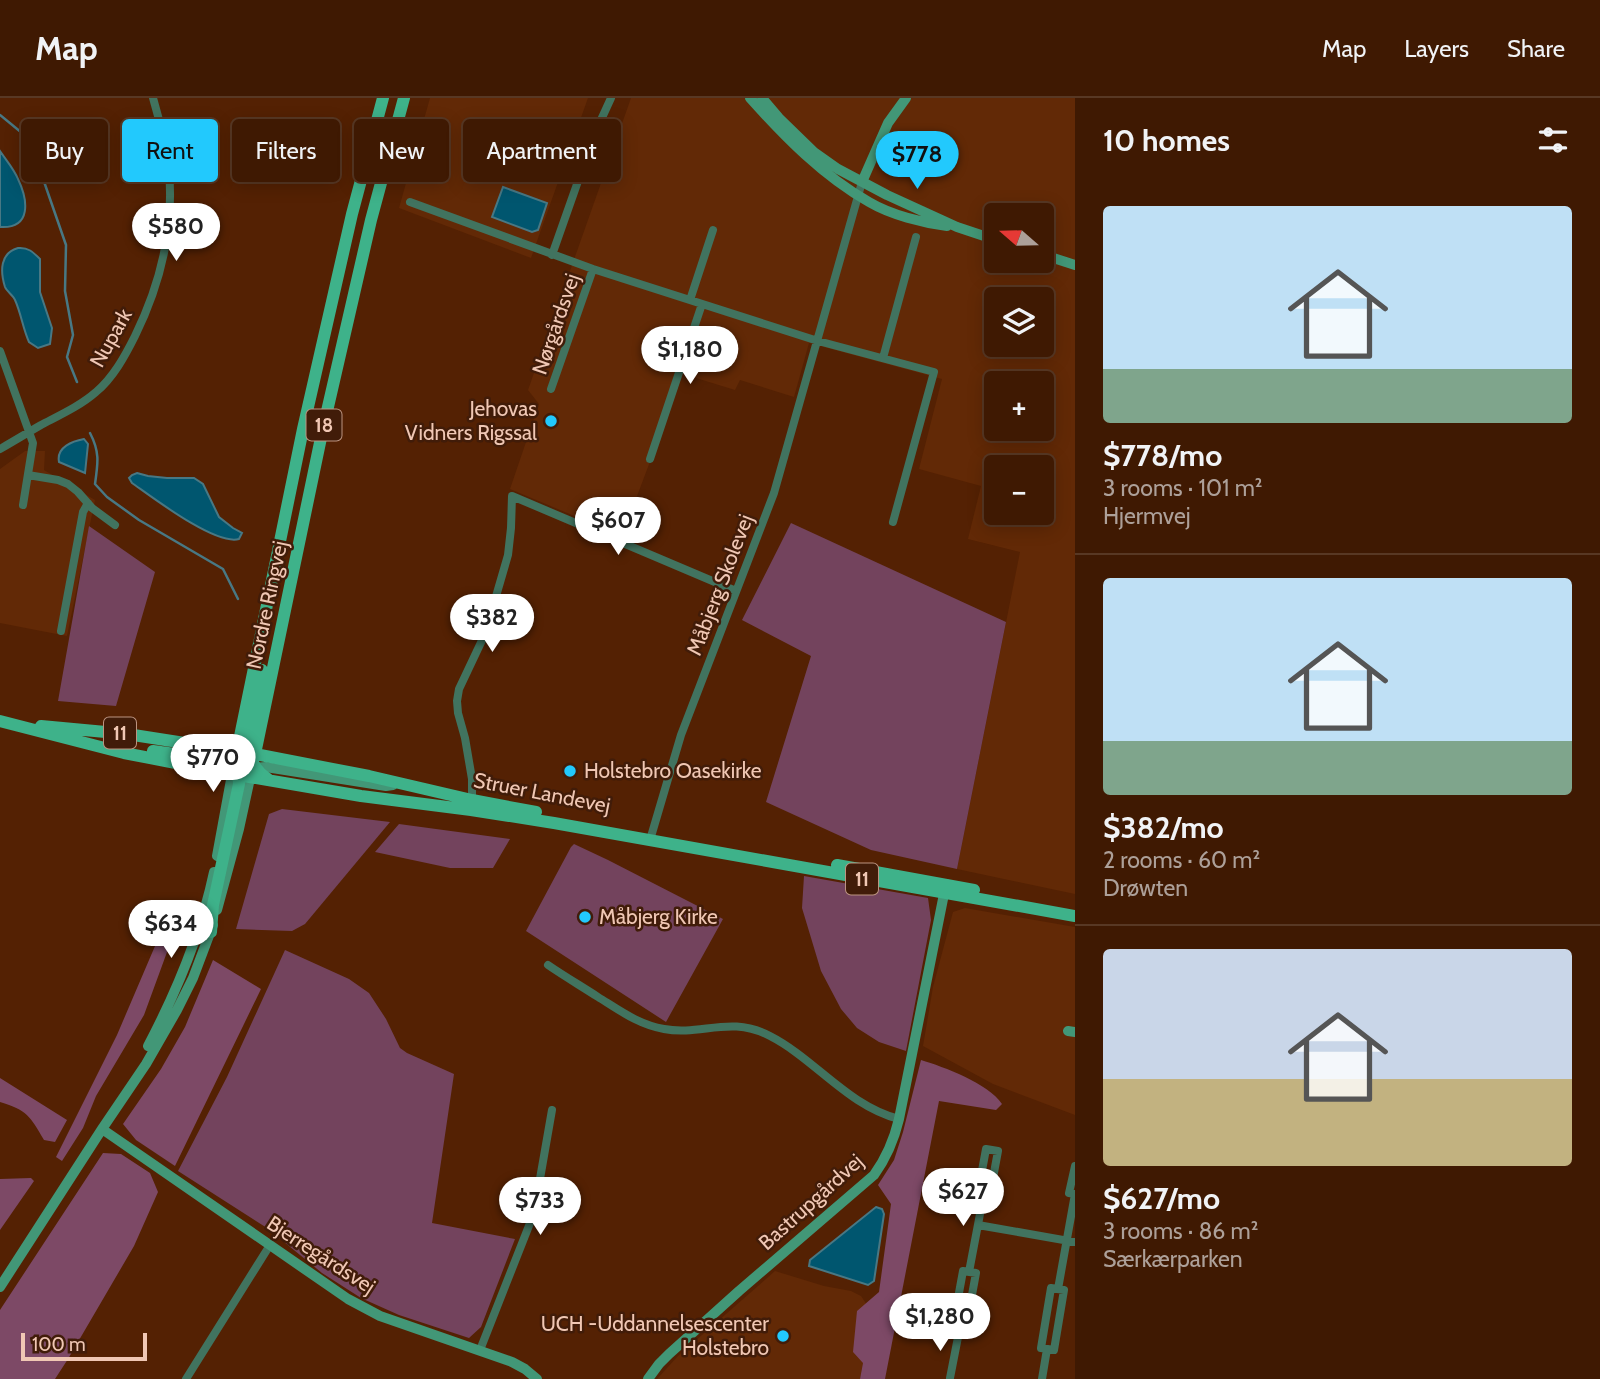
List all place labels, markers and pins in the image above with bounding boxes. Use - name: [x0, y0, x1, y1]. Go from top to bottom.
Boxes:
- pin: $778: [876, 132, 958, 191]
- pin: $580: [135, 204, 217, 263]
- pin: $1,180: [633, 327, 747, 386]
- place label: Jehovas Vidners Rigssal: [405, 396, 537, 445]
- marker: Jehovas Vidners Rigssal: [543, 413, 559, 429]
- pin: $607: [577, 498, 659, 557]
- pin: $382: [451, 594, 533, 654]
- pin: $770: [172, 734, 254, 794]
- place label: Holstebro Oasekirke: [584, 758, 762, 783]
- marker: Holstebro Oasekirke: [562, 763, 578, 779]
- pin: $634: [130, 900, 212, 960]
- place label: Måbjerg Kirke: [599, 904, 718, 930]
- marker: Måbjerg Kirke: [577, 909, 593, 925]
- pin: $627: [922, 1168, 1004, 1228]
- pin: $733: [499, 1178, 581, 1237]
- pin: $1,280: [883, 1294, 997, 1353]
- place label: UCH -Uddannelsescenter Holstebro: [541, 1311, 769, 1360]
- marker: UCH -Uddannelsescenter Holstebro: [775, 1328, 791, 1344]

